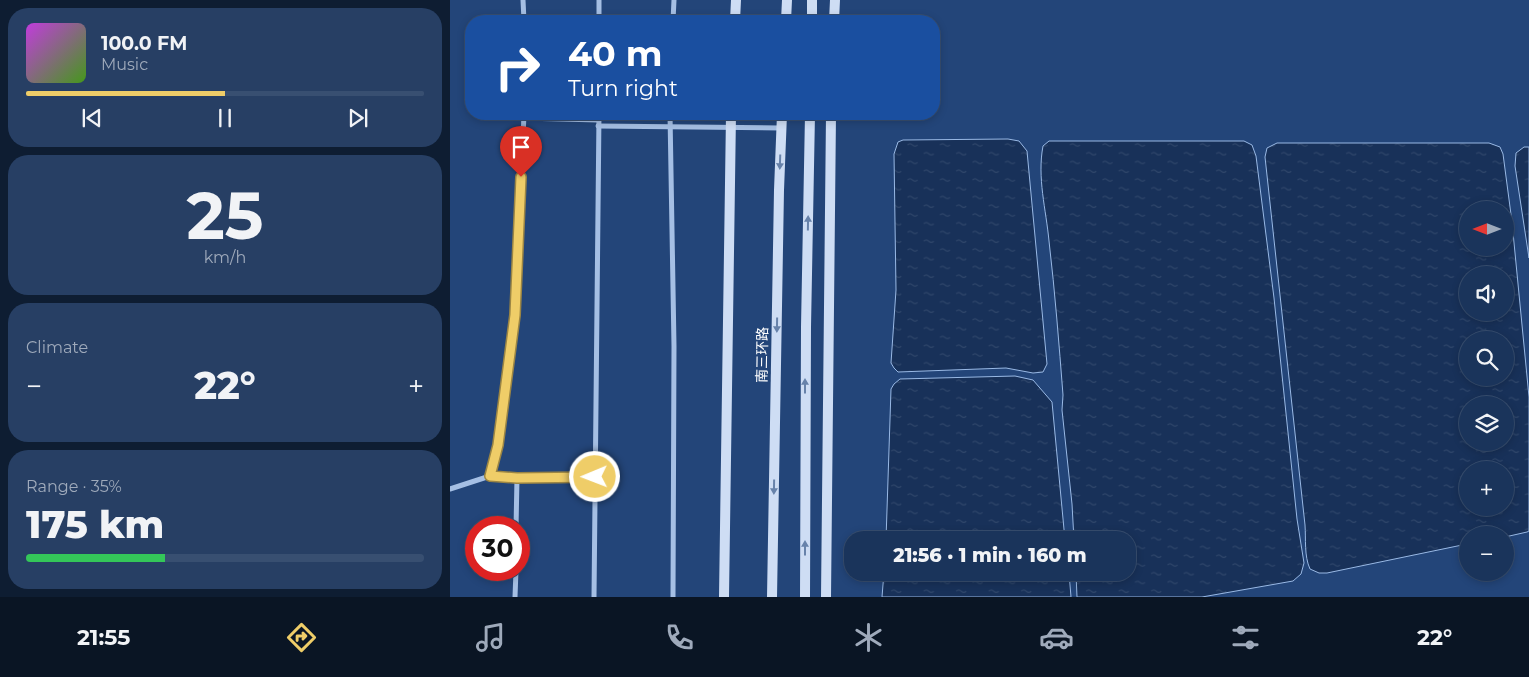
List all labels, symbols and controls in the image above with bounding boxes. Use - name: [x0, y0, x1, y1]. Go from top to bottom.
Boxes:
- text: 100.0 FM: [101, 32, 187, 55]
- text: 40 m: [568, 32, 663, 75]
- icon: right: [485, 35, 550, 100]
- text: Music: [101, 55, 148, 74]
- text: Turn right: [568, 75, 678, 102]
- icon: previous: [78, 104, 106, 132]
- icon: pause: [211, 104, 239, 132]
- icon: next: [344, 104, 372, 132]
- pin: [500, 126, 542, 177]
- icon: arrive: [507, 133, 535, 161]
- one-way arrow: [776, 155, 784, 171]
- text: 25: [186, 176, 264, 255]
- north arrow: [1459, 201, 1514, 256]
- map controls: [1459, 201, 1514, 581]
- one-way arrow: [804, 215, 812, 231]
- text: km/h: [204, 248, 246, 267]
- button: sound: [1459, 266, 1514, 321]
- one-way arrow: [772, 317, 780, 333]
- street label: 南三环路: [753, 327, 771, 383]
- button: search: [1459, 331, 1514, 386]
- text: Climate: [26, 338, 88, 357]
- text: 22°: [194, 362, 256, 409]
- text: −: [26, 369, 42, 403]
- text: +: [408, 369, 424, 403]
- one-way arrow: [802, 378, 810, 394]
- button: layers: [1459, 396, 1514, 451]
- position arrow: [568, 450, 620, 502]
- button: +: [1459, 461, 1514, 516]
- text: Range · 35%: [26, 477, 122, 496]
- one-way arrow: [770, 480, 778, 496]
- text: 175 km: [26, 501, 164, 548]
- speed limit sign: 30: [465, 516, 530, 581]
- button: −: [1459, 526, 1514, 581]
- one-way arrow: [801, 540, 809, 556]
- text: 21:56 · 1 min · 160 m: [893, 544, 1087, 567]
- icon: directions: [284, 620, 319, 655]
- icon: music: [473, 620, 508, 655]
- icon: phone: [662, 620, 697, 655]
- icon: climate: [851, 620, 886, 655]
- icon: car: [1039, 620, 1074, 655]
- icon: filters: [1228, 620, 1263, 655]
- text: 21:55: [77, 624, 130, 651]
- text: 22°: [1417, 624, 1452, 651]

